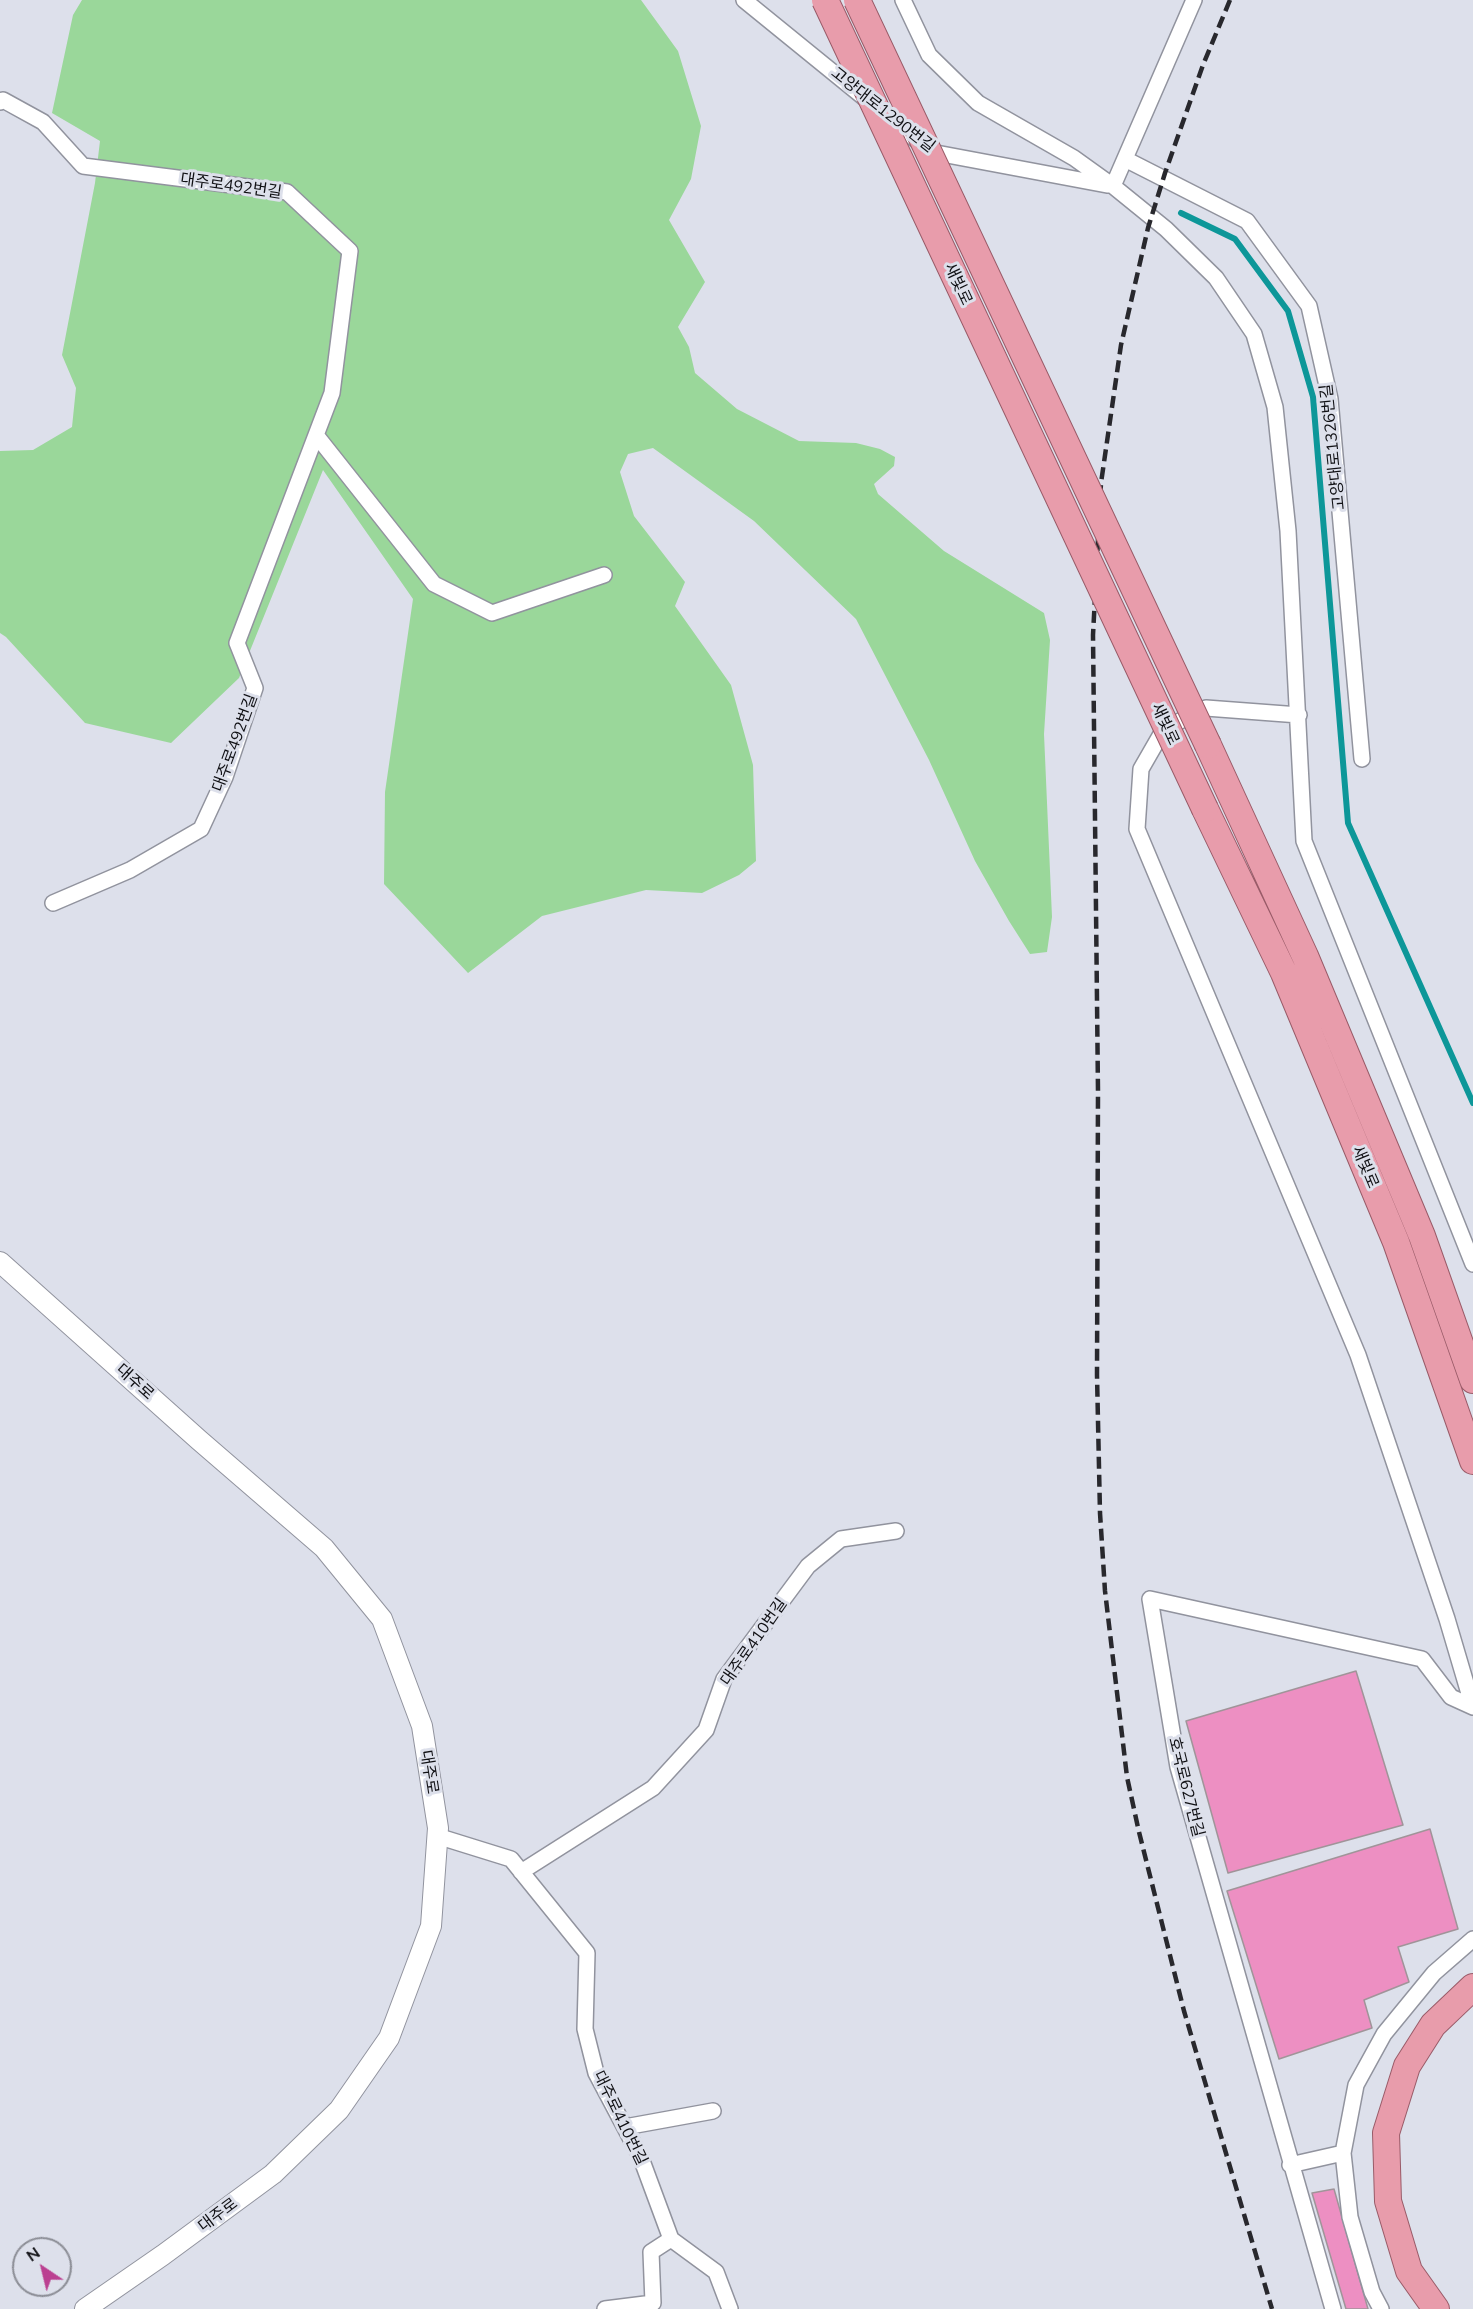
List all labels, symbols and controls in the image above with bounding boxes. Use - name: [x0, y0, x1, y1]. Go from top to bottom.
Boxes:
- street label: 고양대로1290번길: [827, 63, 939, 157]
- street label: 대주로492번길: [179, 169, 283, 203]
- street label: 새빛로: [940, 260, 976, 308]
- street label: 고양대로1326번길: [1317, 383, 1349, 511]
- street label: 대주로492번길: [208, 692, 262, 794]
- street label: 새빛로: [1147, 700, 1183, 748]
- street label: 새빛로: [1348, 1143, 1382, 1191]
- street label: 대주로: [112, 1360, 158, 1404]
- street label: 대주로410번길: [717, 1595, 791, 1689]
- street label: 호국로627번길: [1164, 1735, 1208, 1839]
- street label: 대주로: [416, 1749, 442, 1795]
- street label: 대주로410번길: [589, 2068, 651, 2168]
- street label: 대주로: [195, 2194, 241, 2236]
- north arrow: [12, 2237, 72, 2297]
- text: N: [22, 2242, 44, 2266]

